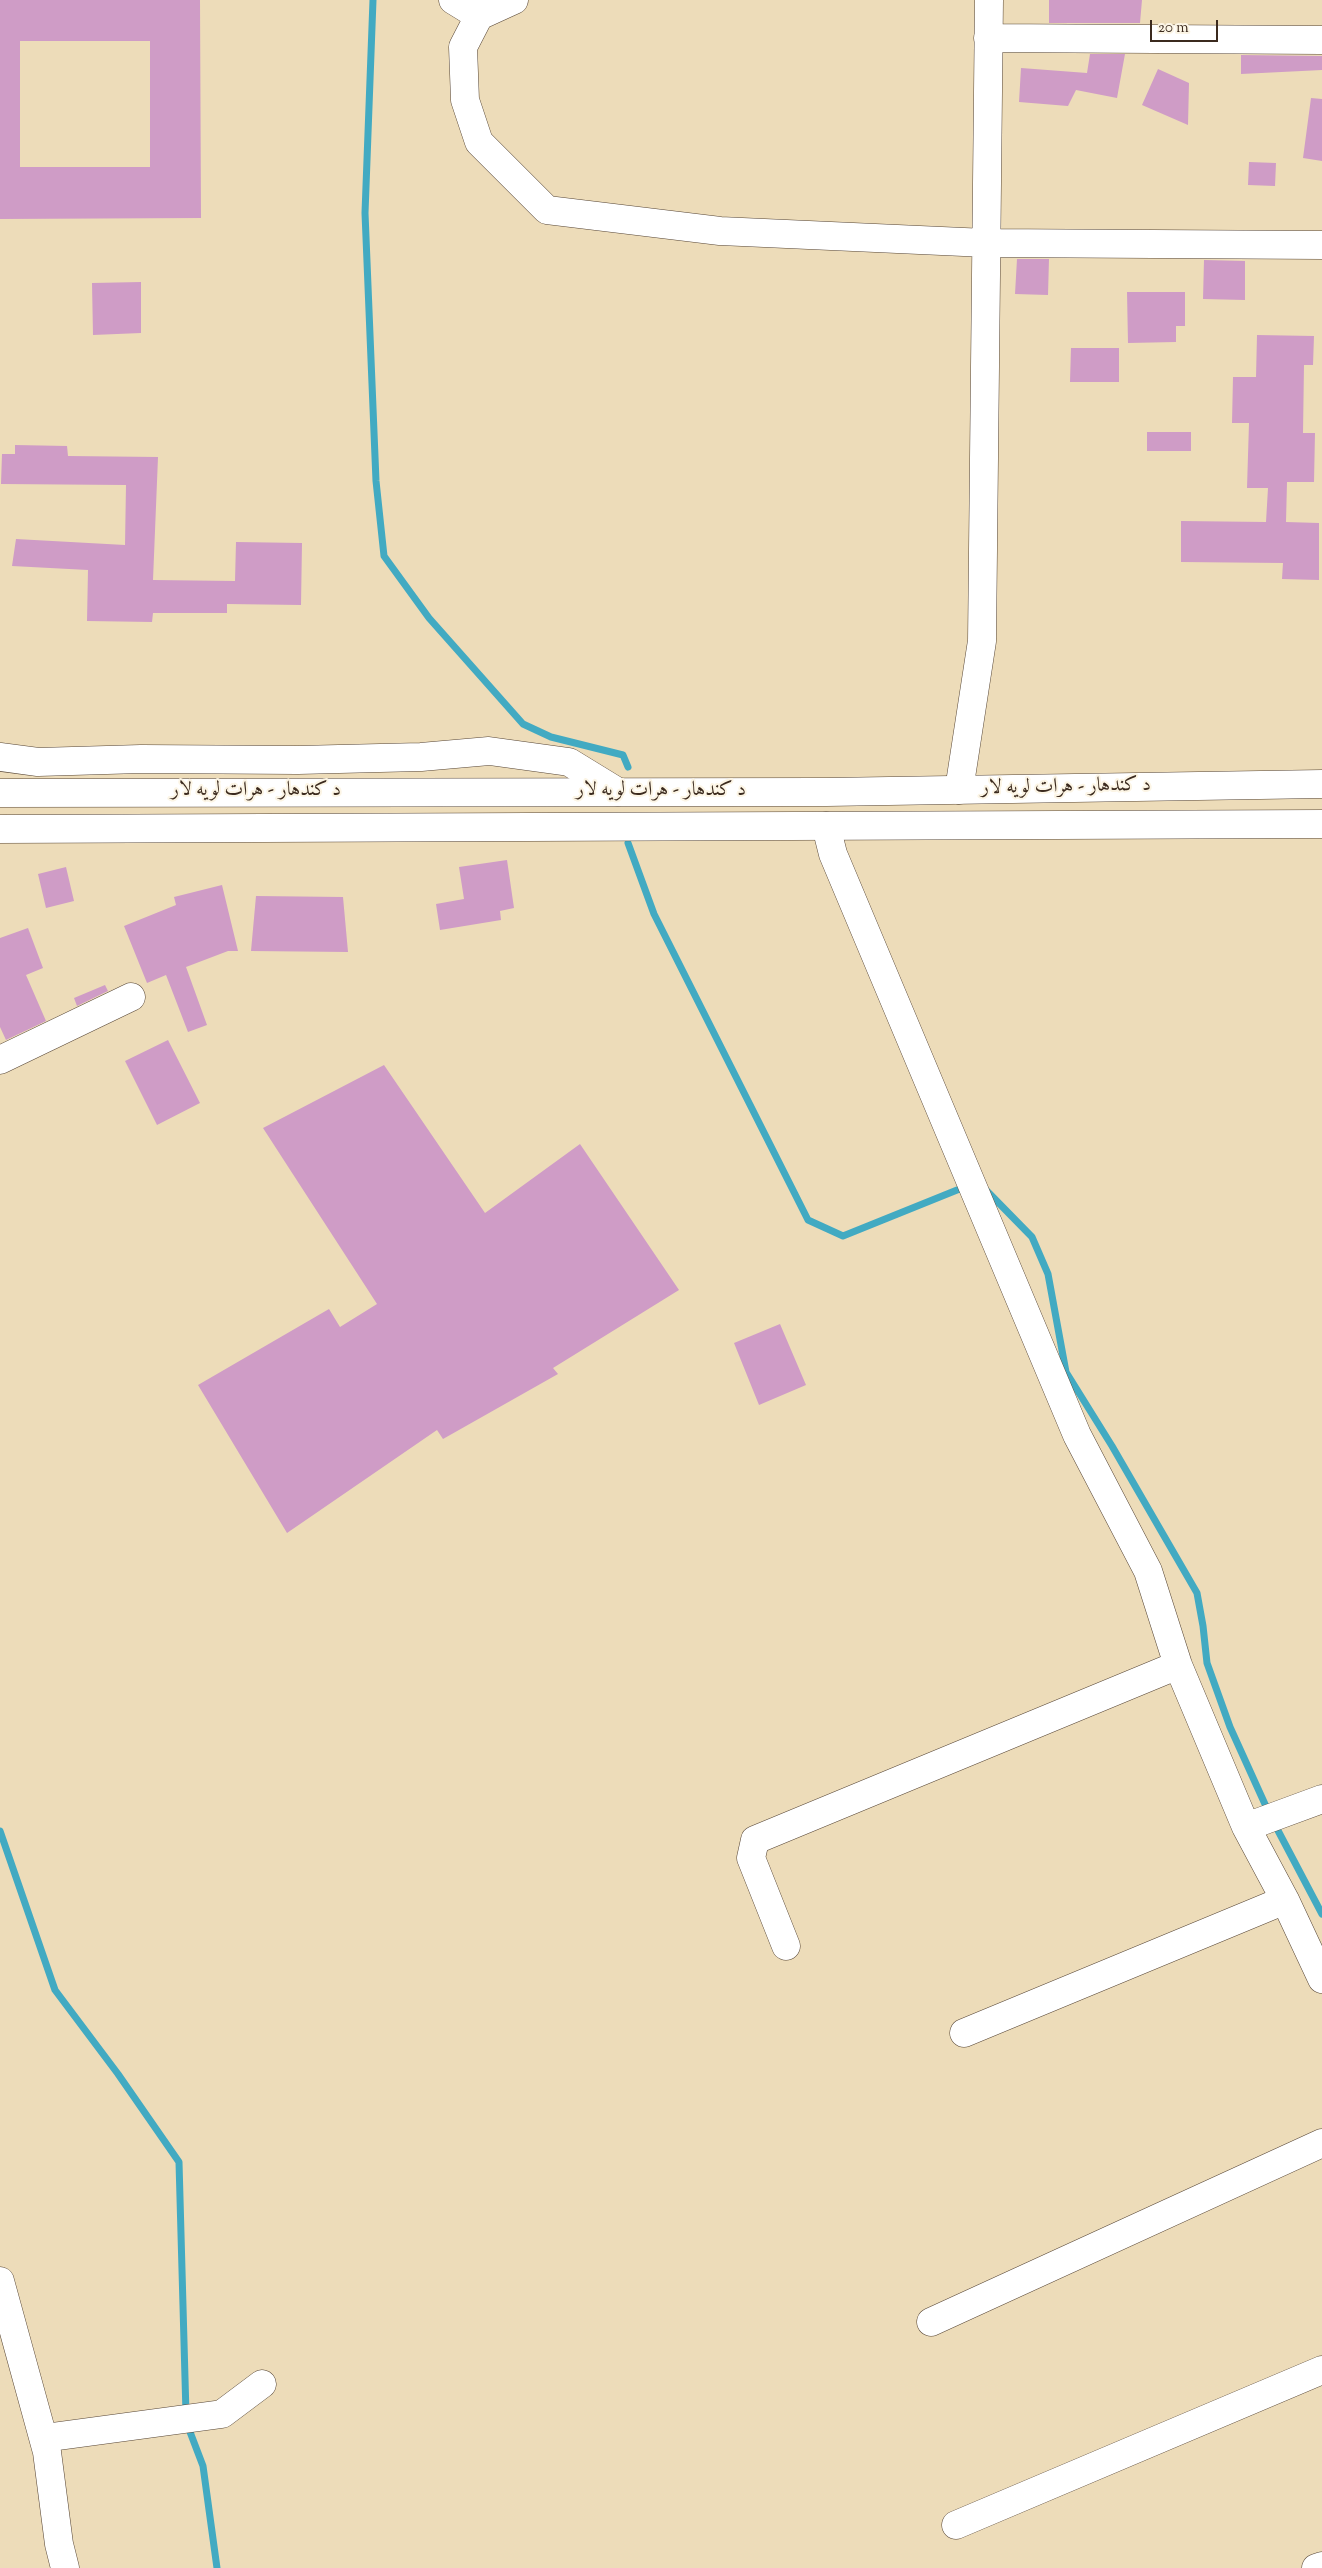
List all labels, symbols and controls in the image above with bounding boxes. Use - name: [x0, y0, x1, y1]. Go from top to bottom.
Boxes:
- scale bar: [1152, 10, 1220, 42]
- text: 20 m: [1158, 18, 1189, 39]
- street label: د کندهار - هرات لويه لار: [981, 775, 1151, 801]
- street label: د کندهار - هرات لويه لار: [171, 780, 341, 804]
- street label: د کندهار - هرات لويه لار: [576, 780, 746, 804]

